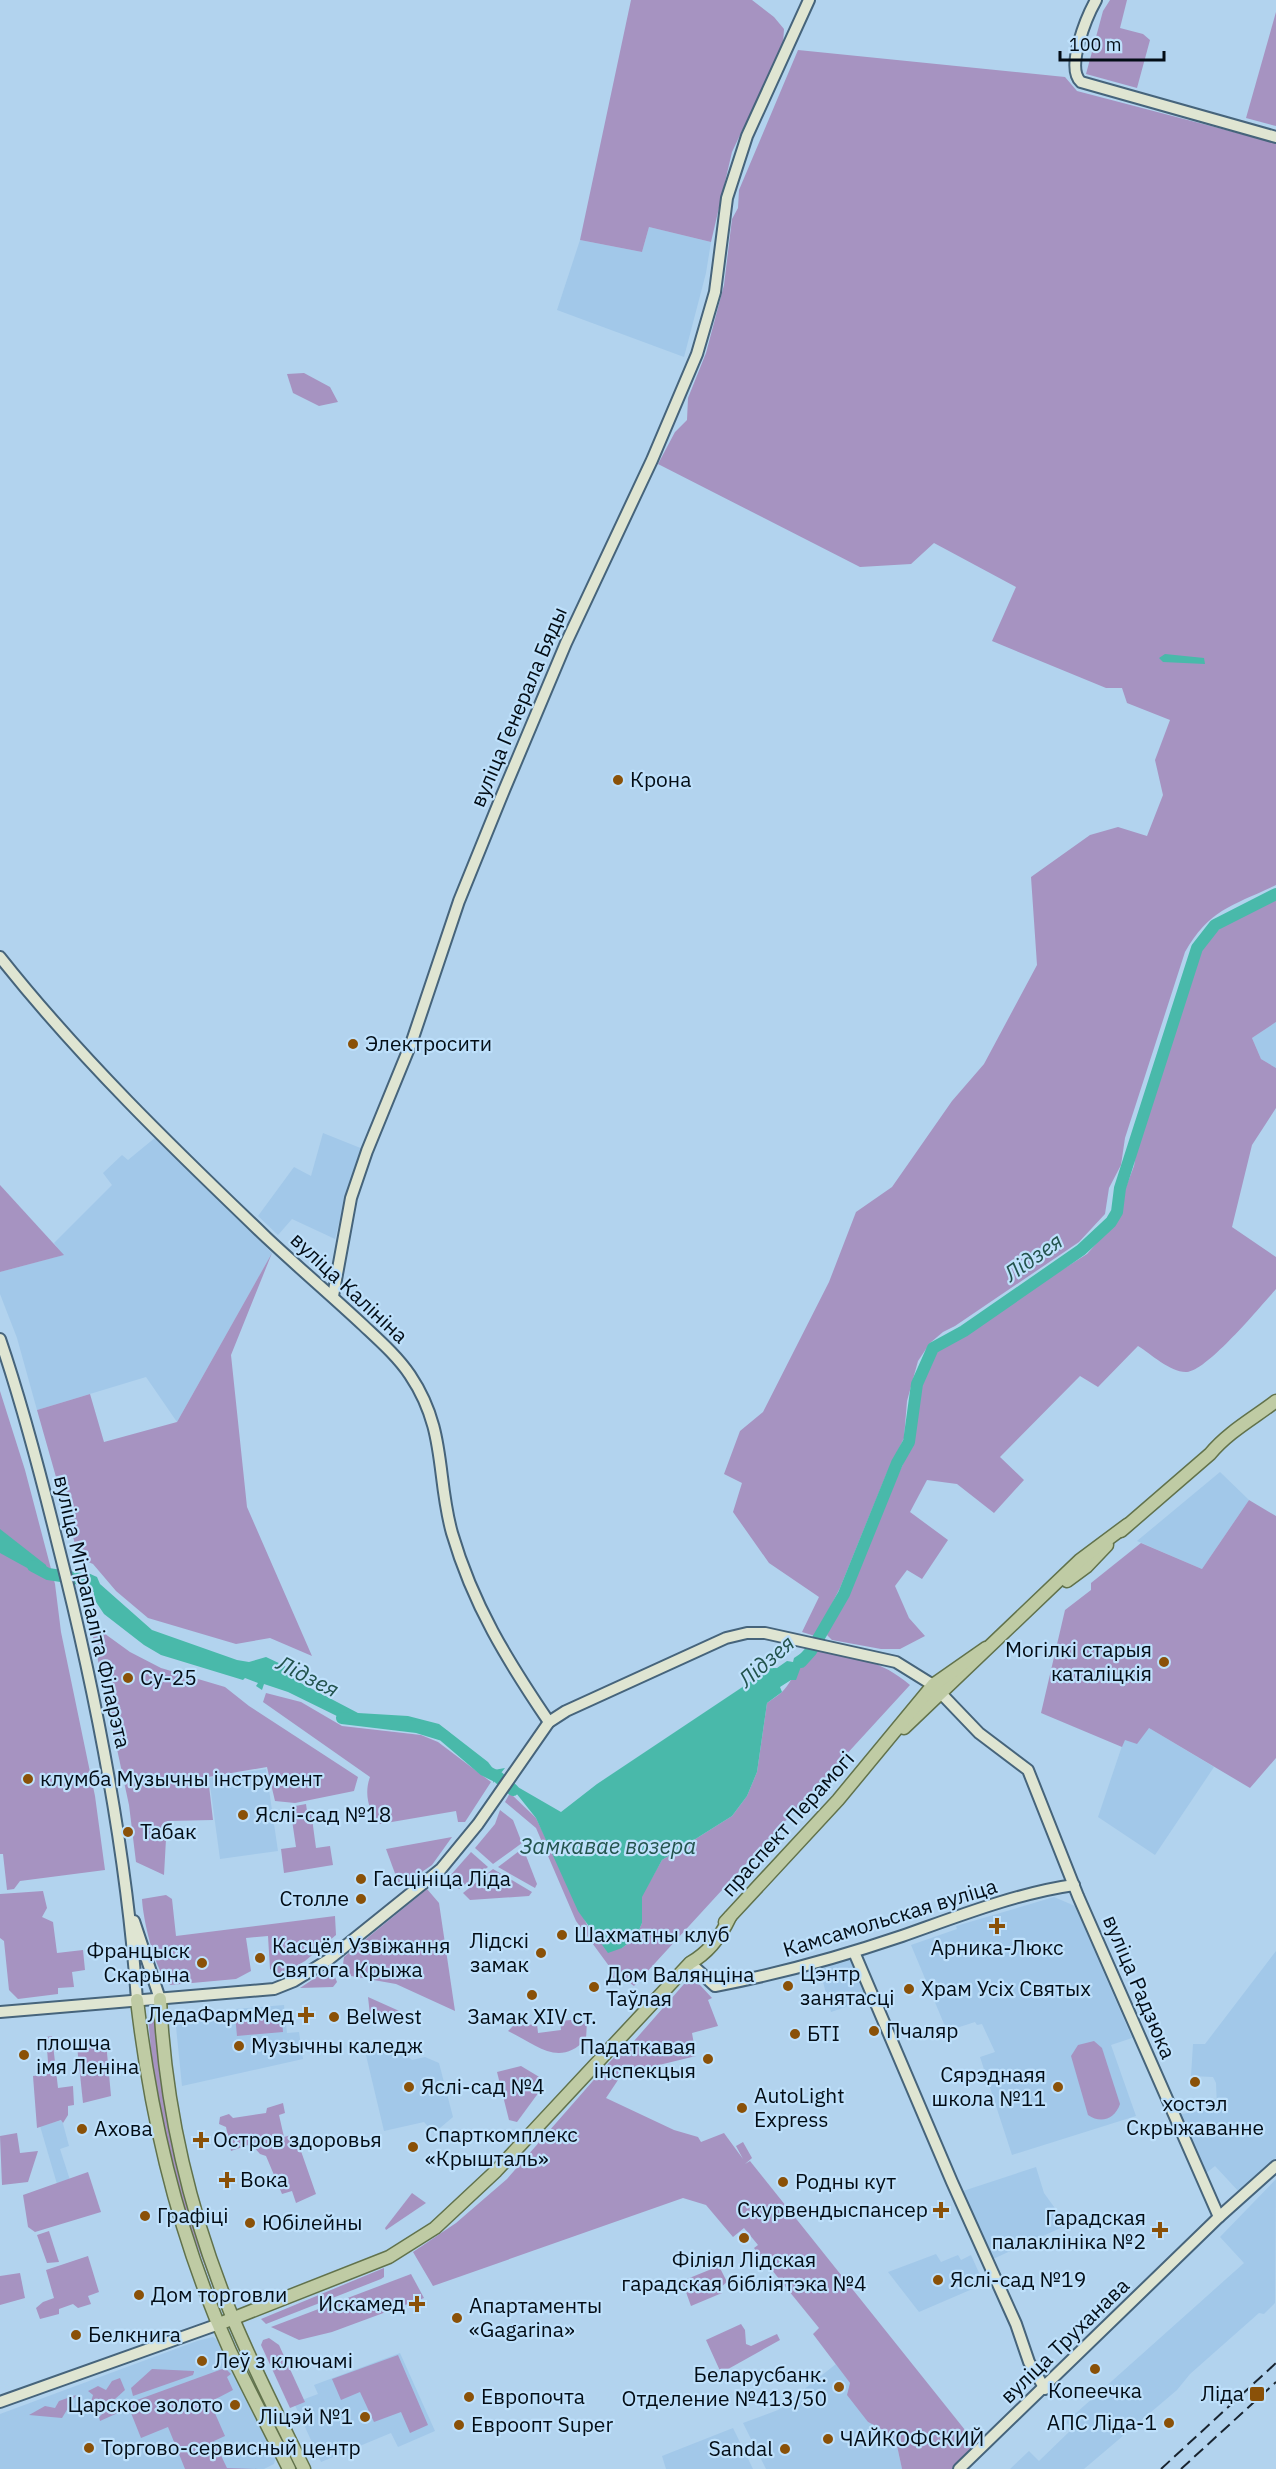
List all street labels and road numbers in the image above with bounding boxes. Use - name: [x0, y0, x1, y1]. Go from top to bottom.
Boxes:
- street label: вуліца Генерала Бяды: [463, 602, 573, 811]
- street label: вуліца Калініна: [285, 1226, 414, 1349]
- street label: вуліца Мітрапаліта Філарэта: [48, 1473, 138, 1751]
- street label: праспект Перамогі: [715, 1745, 860, 1902]
- street label: Камсамольская вуліца: [779, 1871, 1000, 1963]
- street label: вуліца Радзюка: [1097, 1910, 1183, 2063]
- street label: вуліца Труханава: [994, 2271, 1135, 2409]

